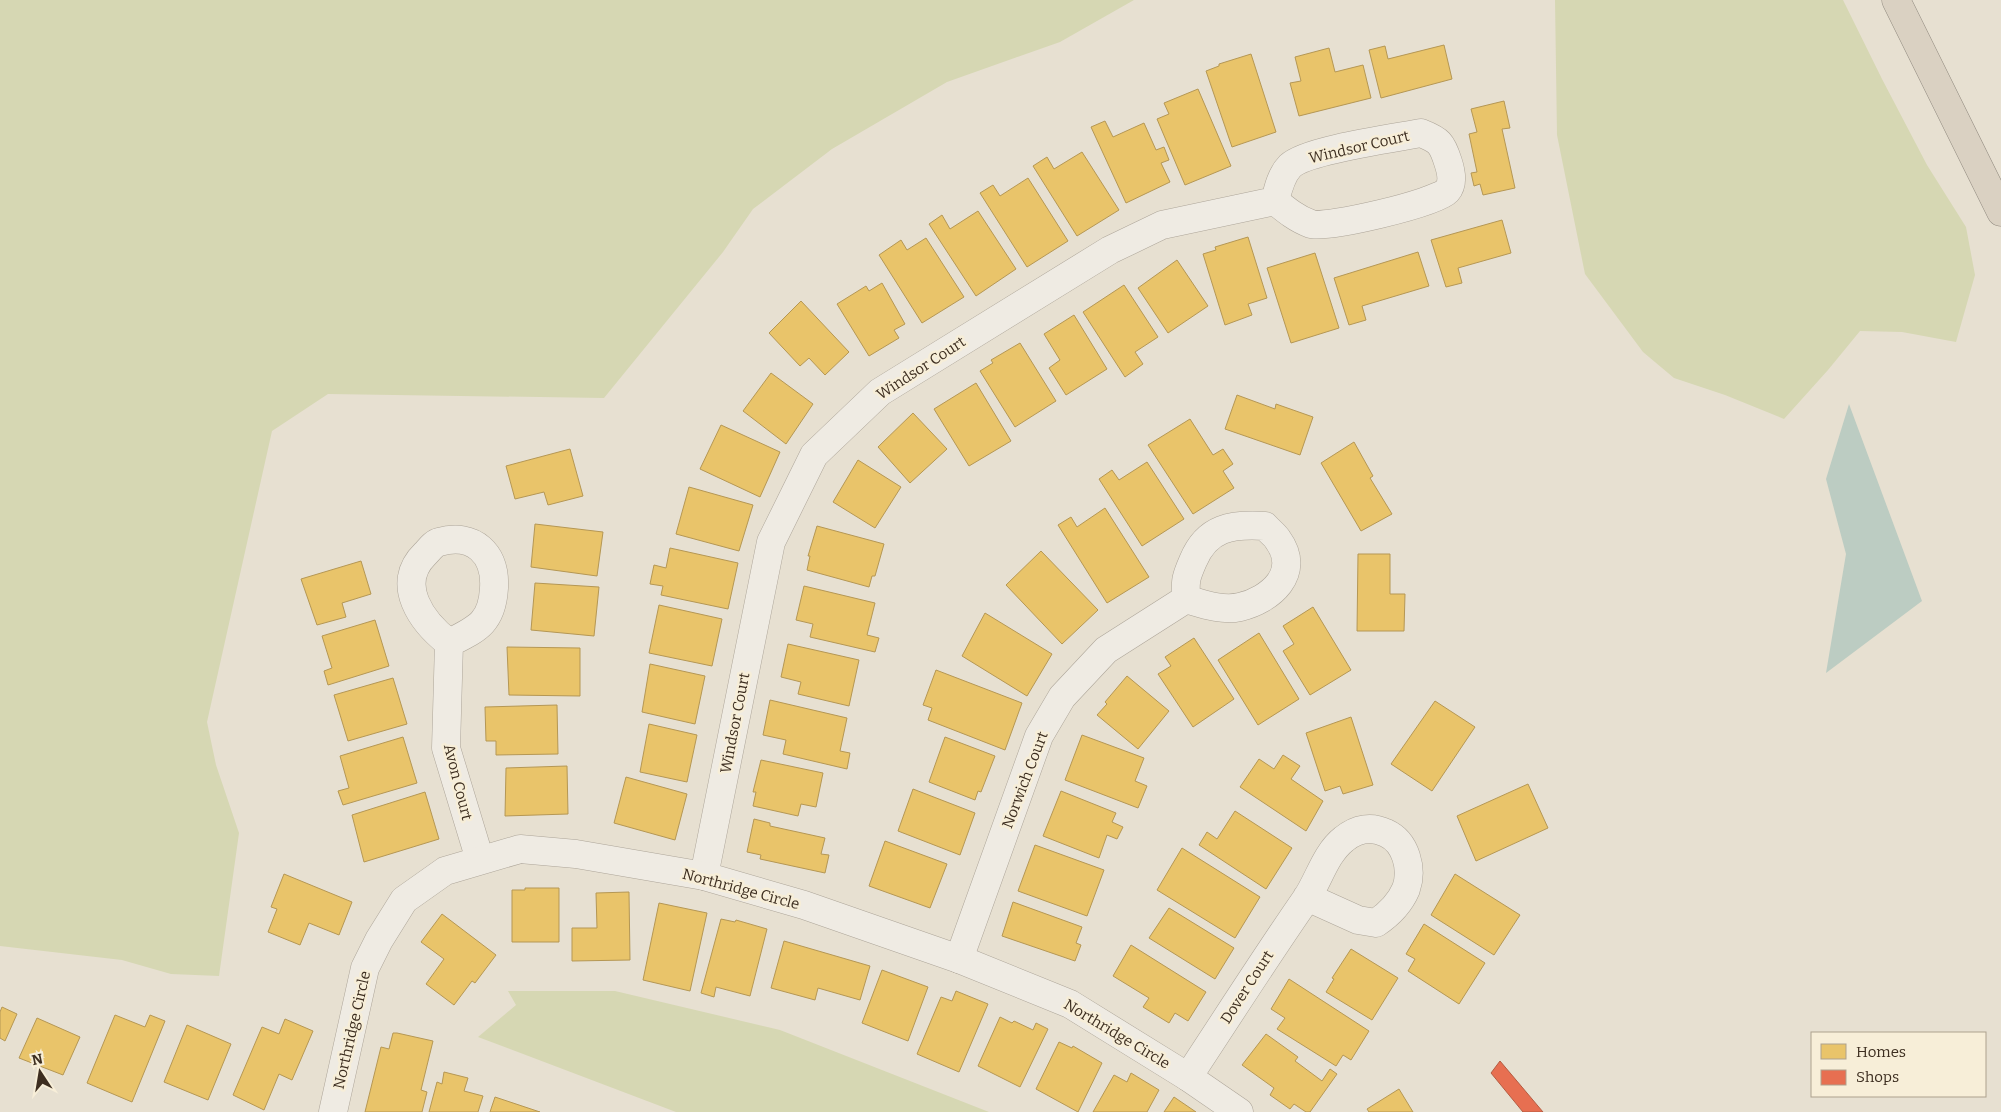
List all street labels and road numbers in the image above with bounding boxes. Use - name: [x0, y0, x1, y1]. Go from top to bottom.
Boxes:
- street label: Windsor Court: [1307, 127, 1411, 167]
- street label: Windsor Court: [873, 332, 969, 403]
- street label: Windsor Court: [716, 671, 754, 775]
- street label: Norwich Court: [998, 728, 1052, 831]
- street label: Avon Court: [440, 742, 476, 823]
- street label: Northridge Circle: [680, 865, 802, 913]
- street label: Dover Court: [1217, 947, 1278, 1027]
- street label: Northridge Circle: [330, 969, 374, 1091]
- street label: Northridge Circle: [1061, 995, 1173, 1073]

